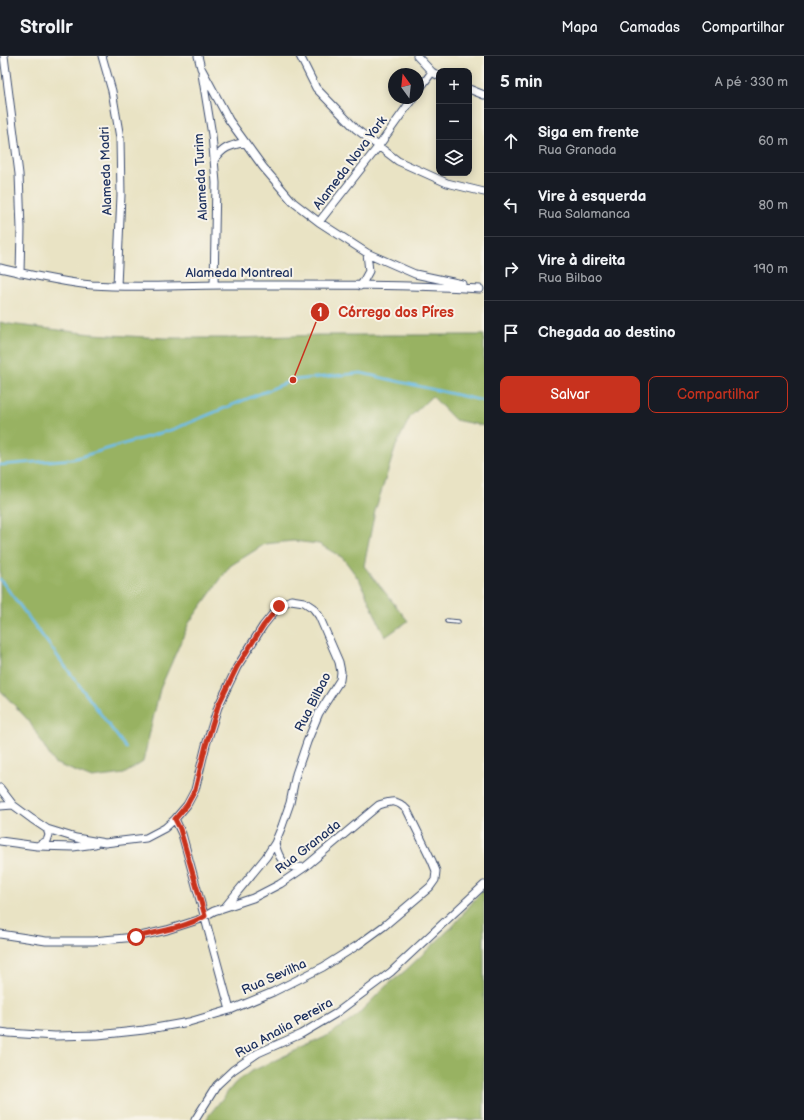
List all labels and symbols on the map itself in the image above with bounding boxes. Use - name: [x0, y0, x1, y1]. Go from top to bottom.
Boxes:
- north arrow: [388, 68, 424, 104]
- street label: Alameda Nova York: [310, 113, 391, 213]
- street label: Alameda Madri: [96, 126, 116, 216]
- street label: Alameda Turim: [191, 133, 211, 221]
- street label: Alameda Montreal: [185, 265, 293, 281]
- callout: Córrego dos Píres: [310, 299, 462, 325]
- text: Córrego dos Píres: [338, 304, 454, 321]
- text: 1: [317, 305, 323, 320]
- route end: [270, 597, 288, 615]
- street label: Rua Bilbao: [291, 670, 335, 734]
- street label: Rua Granada: [272, 817, 344, 877]
- route start: [127, 928, 145, 946]
- street label: Rua Sevilha: [239, 956, 309, 998]
- street label: Rua Analia Pereira: [232, 995, 336, 1061]

